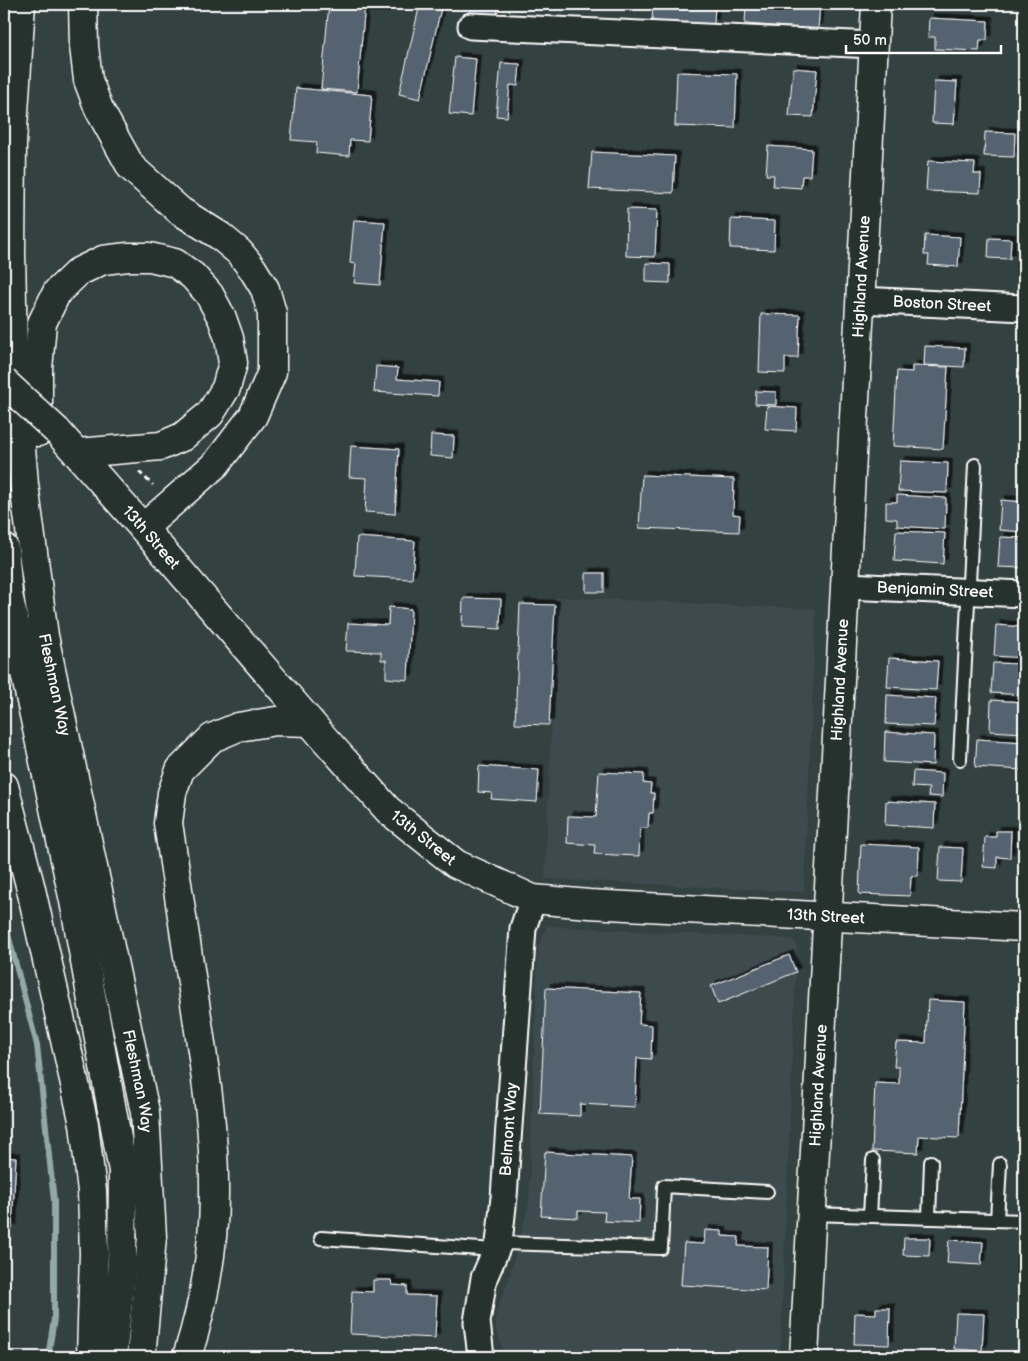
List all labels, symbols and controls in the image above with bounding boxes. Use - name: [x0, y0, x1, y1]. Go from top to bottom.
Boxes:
- scale bar: [846, 22, 1000, 54]
- text: 50 m: [853, 31, 887, 50]
- street label: Highland Avenue: [849, 214, 874, 338]
- street label: Boston Street: [892, 292, 992, 316]
- street label: 13th Street: [118, 502, 184, 573]
- street label: Benjamin Street: [876, 578, 994, 602]
- street label: Highland Avenue: [827, 618, 853, 742]
- street label: Fleshman Way: [34, 632, 75, 739]
- street label: 13th Street: [387, 806, 460, 870]
- street label: 13th Street: [786, 905, 865, 928]
- street label: Highland Avenue: [806, 1023, 831, 1147]
- street label: Fleshman Way: [118, 1028, 156, 1134]
- street label: Belmont Way: [496, 1081, 522, 1177]

